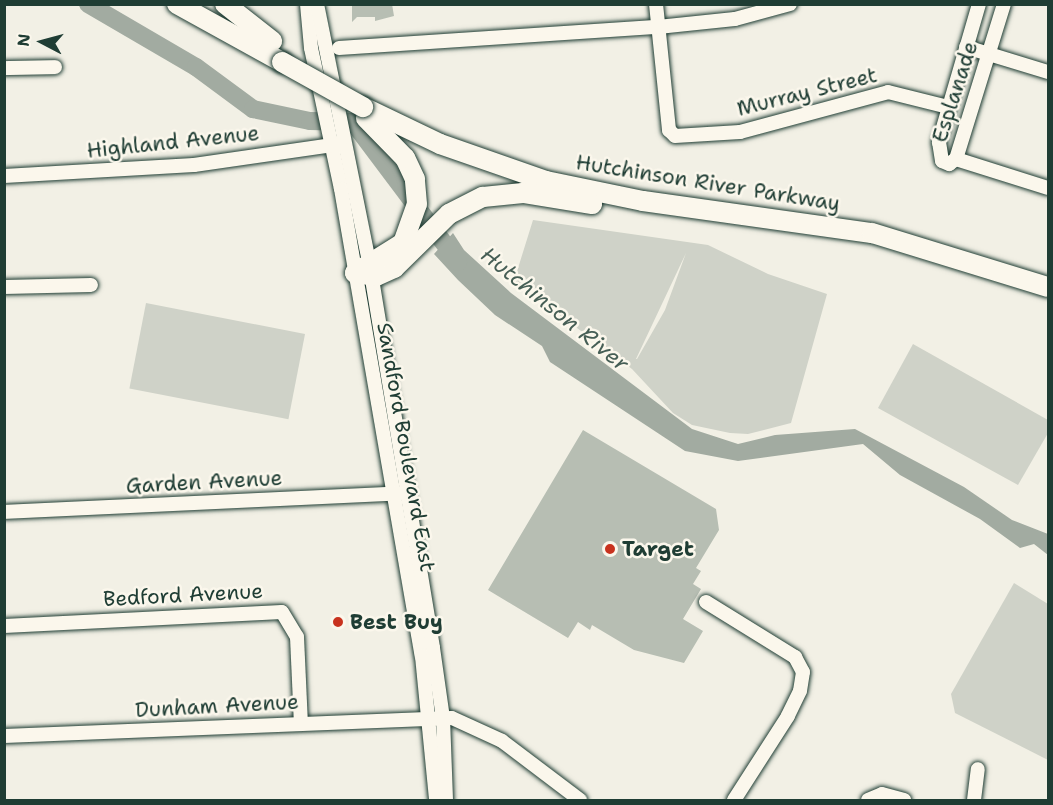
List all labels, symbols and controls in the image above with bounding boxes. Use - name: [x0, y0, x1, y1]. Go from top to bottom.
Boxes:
- north arrow: [12, 12, 72, 72]
- text: N: [12, 33, 35, 47]
- street label: Esplanade: [927, 38, 983, 146]
- street label: Murray Street: [734, 62, 880, 122]
- street label: Highland Avenue: [86, 120, 260, 164]
- street label: Hutchinson River Parkway: [574, 150, 842, 216]
- water label: Hutchinson River: [476, 241, 634, 377]
- street label: Sandford Boulevard East: [372, 321, 440, 573]
- street label: Garden Avenue: [125, 465, 283, 499]
- place label: Target: [622, 536, 694, 562]
- marker: Target: [603, 542, 617, 556]
- street label: Bedford Avenue: [102, 578, 264, 612]
- place label: Best Buy: [350, 609, 443, 635]
- marker: Best Buy: [331, 615, 345, 629]
- street label: Dunham Avenue: [134, 689, 300, 723]

